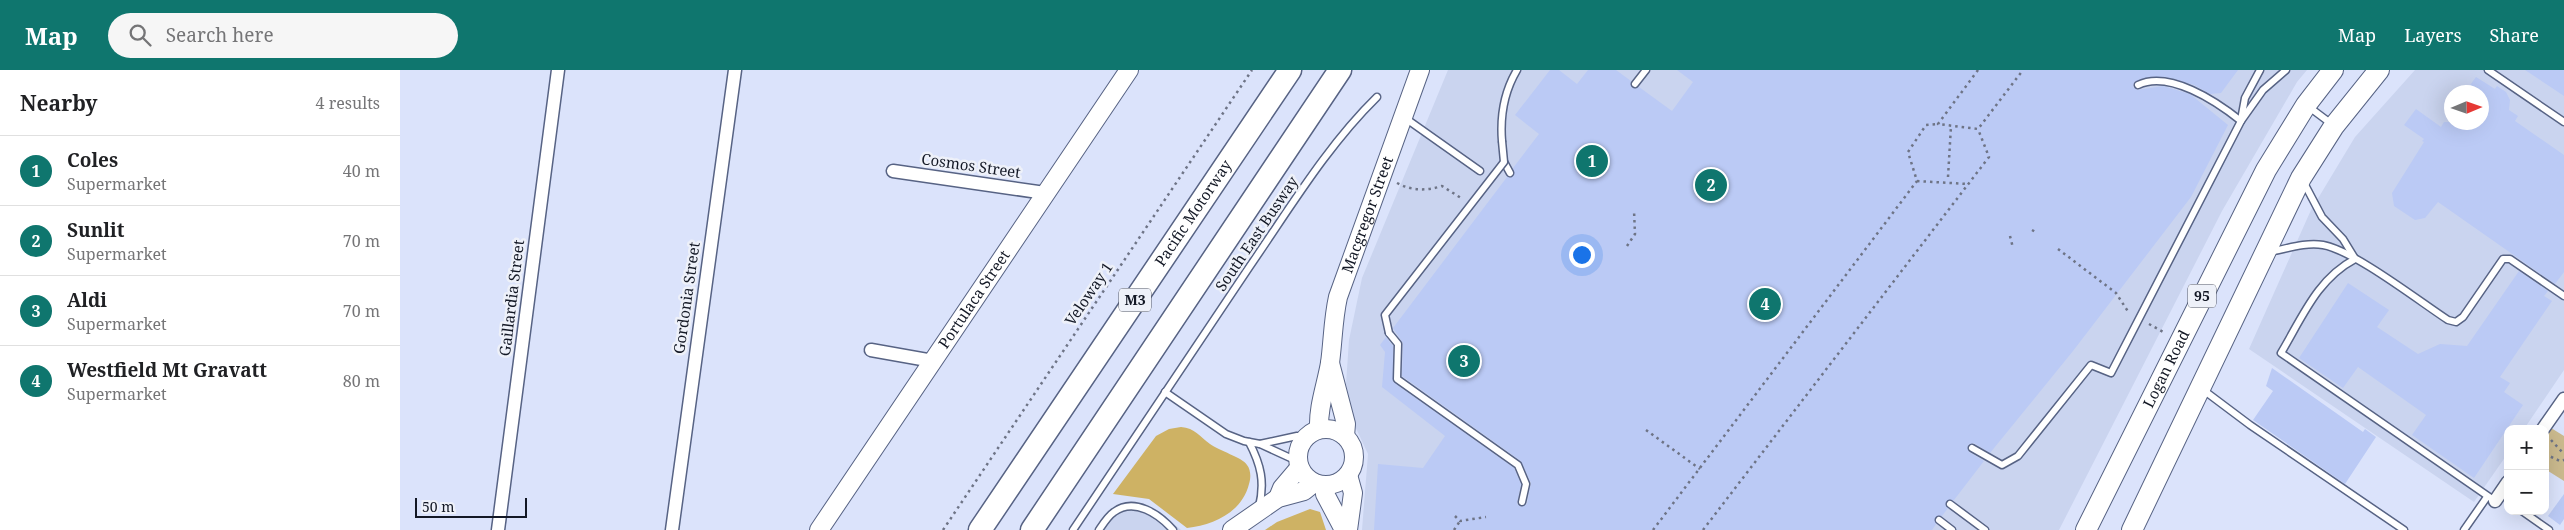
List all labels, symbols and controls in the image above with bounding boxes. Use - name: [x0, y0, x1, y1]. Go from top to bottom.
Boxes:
- search box: [108, 13, 458, 58]
- text: Map: [25, 19, 78, 52]
- icon: search: [126, 21, 154, 49]
- text: Search here: [166, 22, 274, 48]
- text: Map: [2338, 23, 2376, 47]
- text: Layers: [2404, 23, 2462, 47]
- text: Share: [2490, 23, 2539, 47]
- north arrow: [2444, 85, 2489, 130]
- text: Nearby: [20, 89, 98, 117]
- text: 4 results: [316, 92, 380, 114]
- pin: 1: [1576, 142, 1608, 180]
- text: Coles: [67, 147, 118, 173]
- street label: Cosmos Street: [920, 148, 1022, 182]
- street label: Macgregor Street: [1337, 153, 1397, 276]
- street label: Pacific Motorway: [1150, 155, 1236, 270]
- text: 1: [31, 160, 41, 182]
- text: 40 m: [343, 160, 380, 182]
- pin: 2: [1695, 166, 1727, 204]
- street label: South East Busway: [1210, 172, 1302, 295]
- text: Supermarket: [67, 173, 167, 195]
- text: Sunlit: [67, 217, 124, 243]
- text: 2: [31, 230, 41, 252]
- text: 70 m: [343, 230, 380, 252]
- street label: Gaillardia Street: [494, 239, 528, 357]
- street label: Gordonia Street: [668, 241, 704, 355]
- your location: [1569, 242, 1595, 268]
- text: Supermarket: [67, 243, 167, 265]
- street label: Portulaca Street: [933, 246, 1014, 352]
- street label: Veloway 1: [1060, 258, 1117, 329]
- pin: 4: [1749, 285, 1781, 323]
- road number: 95: [2188, 285, 2216, 308]
- text: Aldi: [67, 287, 107, 313]
- road number: M3: [1119, 288, 1151, 312]
- text: 3: [31, 300, 41, 322]
- text: 70 m: [343, 300, 380, 322]
- text: Supermarket: [67, 313, 167, 335]
- street label: Logan Road: [2138, 326, 2193, 411]
- pin: 3: [1448, 342, 1480, 380]
- text: Westfield Mt Gravatt: [67, 357, 267, 383]
- text: 4: [31, 370, 41, 392]
- text: 80 m: [343, 370, 380, 392]
- text: Supermarket: [67, 383, 167, 405]
- map controls: [2504, 425, 2549, 515]
- button: +: [2504, 425, 2549, 470]
- button: −: [2504, 470, 2549, 515]
- scale bar: [415, 495, 528, 518]
- text: 50 m: [422, 497, 455, 516]

